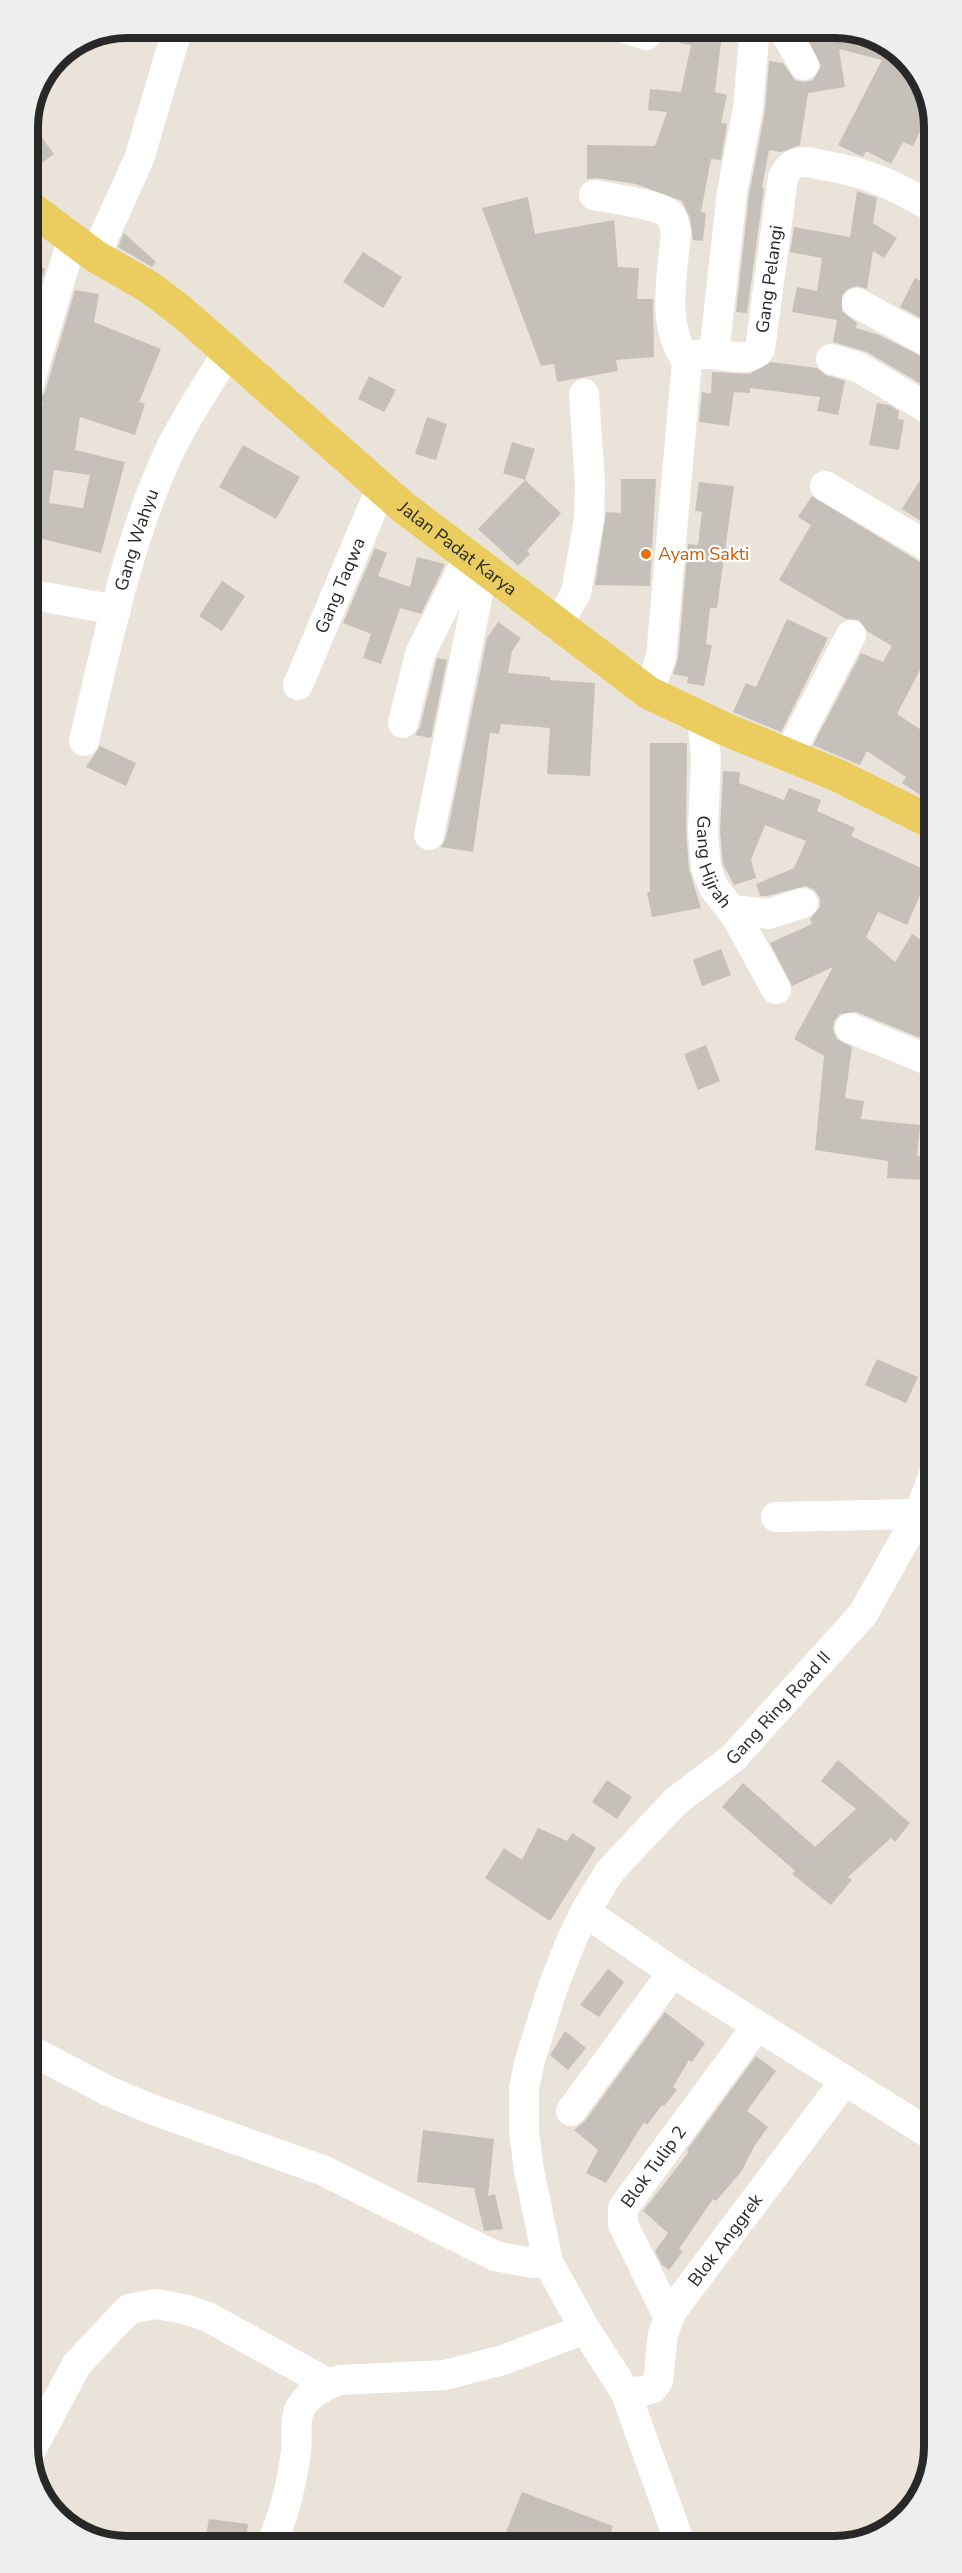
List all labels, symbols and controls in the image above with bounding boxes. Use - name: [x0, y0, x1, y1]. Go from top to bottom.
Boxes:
- street label: Gang Pelangi: [750, 224, 789, 335]
- street label: Gang Wahyu: [109, 485, 164, 594]
- street label: Jalan Padat Karya: [392, 495, 522, 601]
- street label: Gang Taqwa: [309, 534, 371, 637]
- place label: Ayam Sakti: [658, 542, 749, 566]
- marker: Ayam Sakti: [639, 547, 653, 561]
- street label: Gang Hijrah: [691, 815, 737, 913]
- street label: Gang Ring Road II: [720, 1646, 836, 1770]
- street label: Blok Tulip 2: [615, 2121, 692, 2213]
- street label: Blok Anggrek: [682, 2188, 769, 2291]

